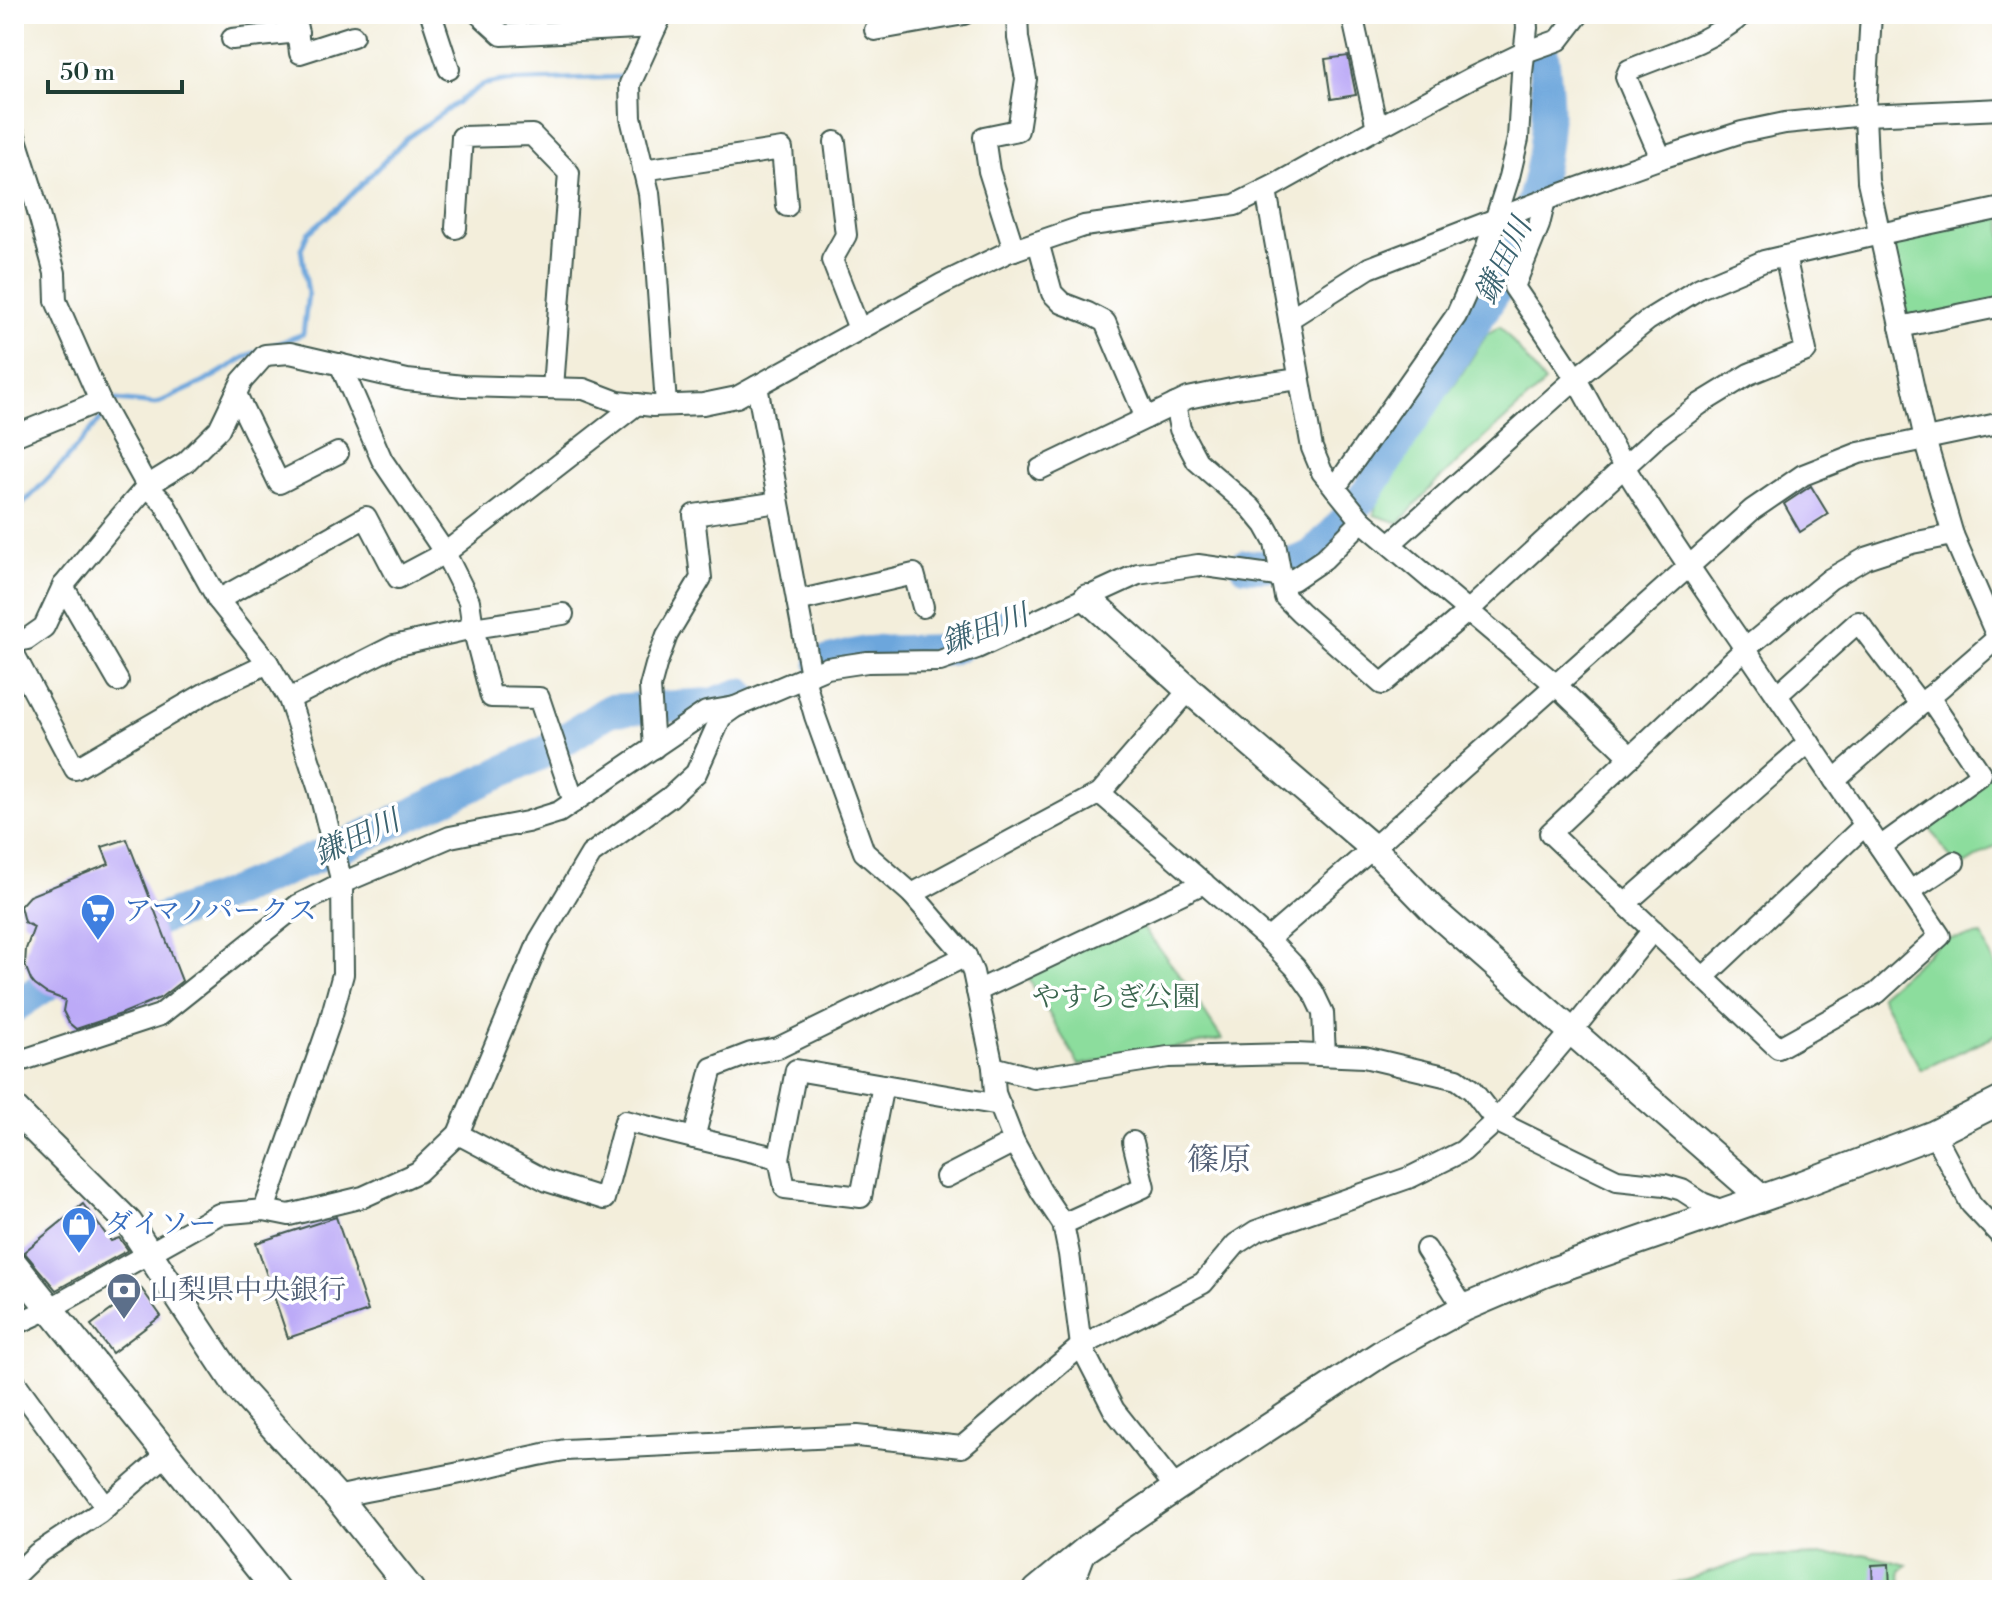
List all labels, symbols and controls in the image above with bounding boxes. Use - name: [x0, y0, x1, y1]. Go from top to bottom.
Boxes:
- scale bar: [48, 44, 182, 94]
- text: 50 m: [60, 58, 115, 88]
- water label: 鎌田川: [1467, 210, 1542, 310]
- water label: 鎌田川: [936, 596, 1037, 663]
- water label: 鎌田川: [308, 801, 409, 874]
- supermarket icon: アマノパークス: [79, 892, 117, 942]
- place label: アマノパークス: [124, 894, 317, 929]
- park label: やすらぎ公園: [1032, 980, 1200, 1015]
- district label: 篠原: [1187, 1140, 1251, 1180]
- shop icon: ダイソー: [60, 1205, 98, 1255]
- place label: ダイソー: [105, 1207, 216, 1242]
- bank icon: 山梨県中央銀行: [105, 1271, 143, 1321]
- place label: 山梨県中央銀行: [150, 1273, 346, 1308]

